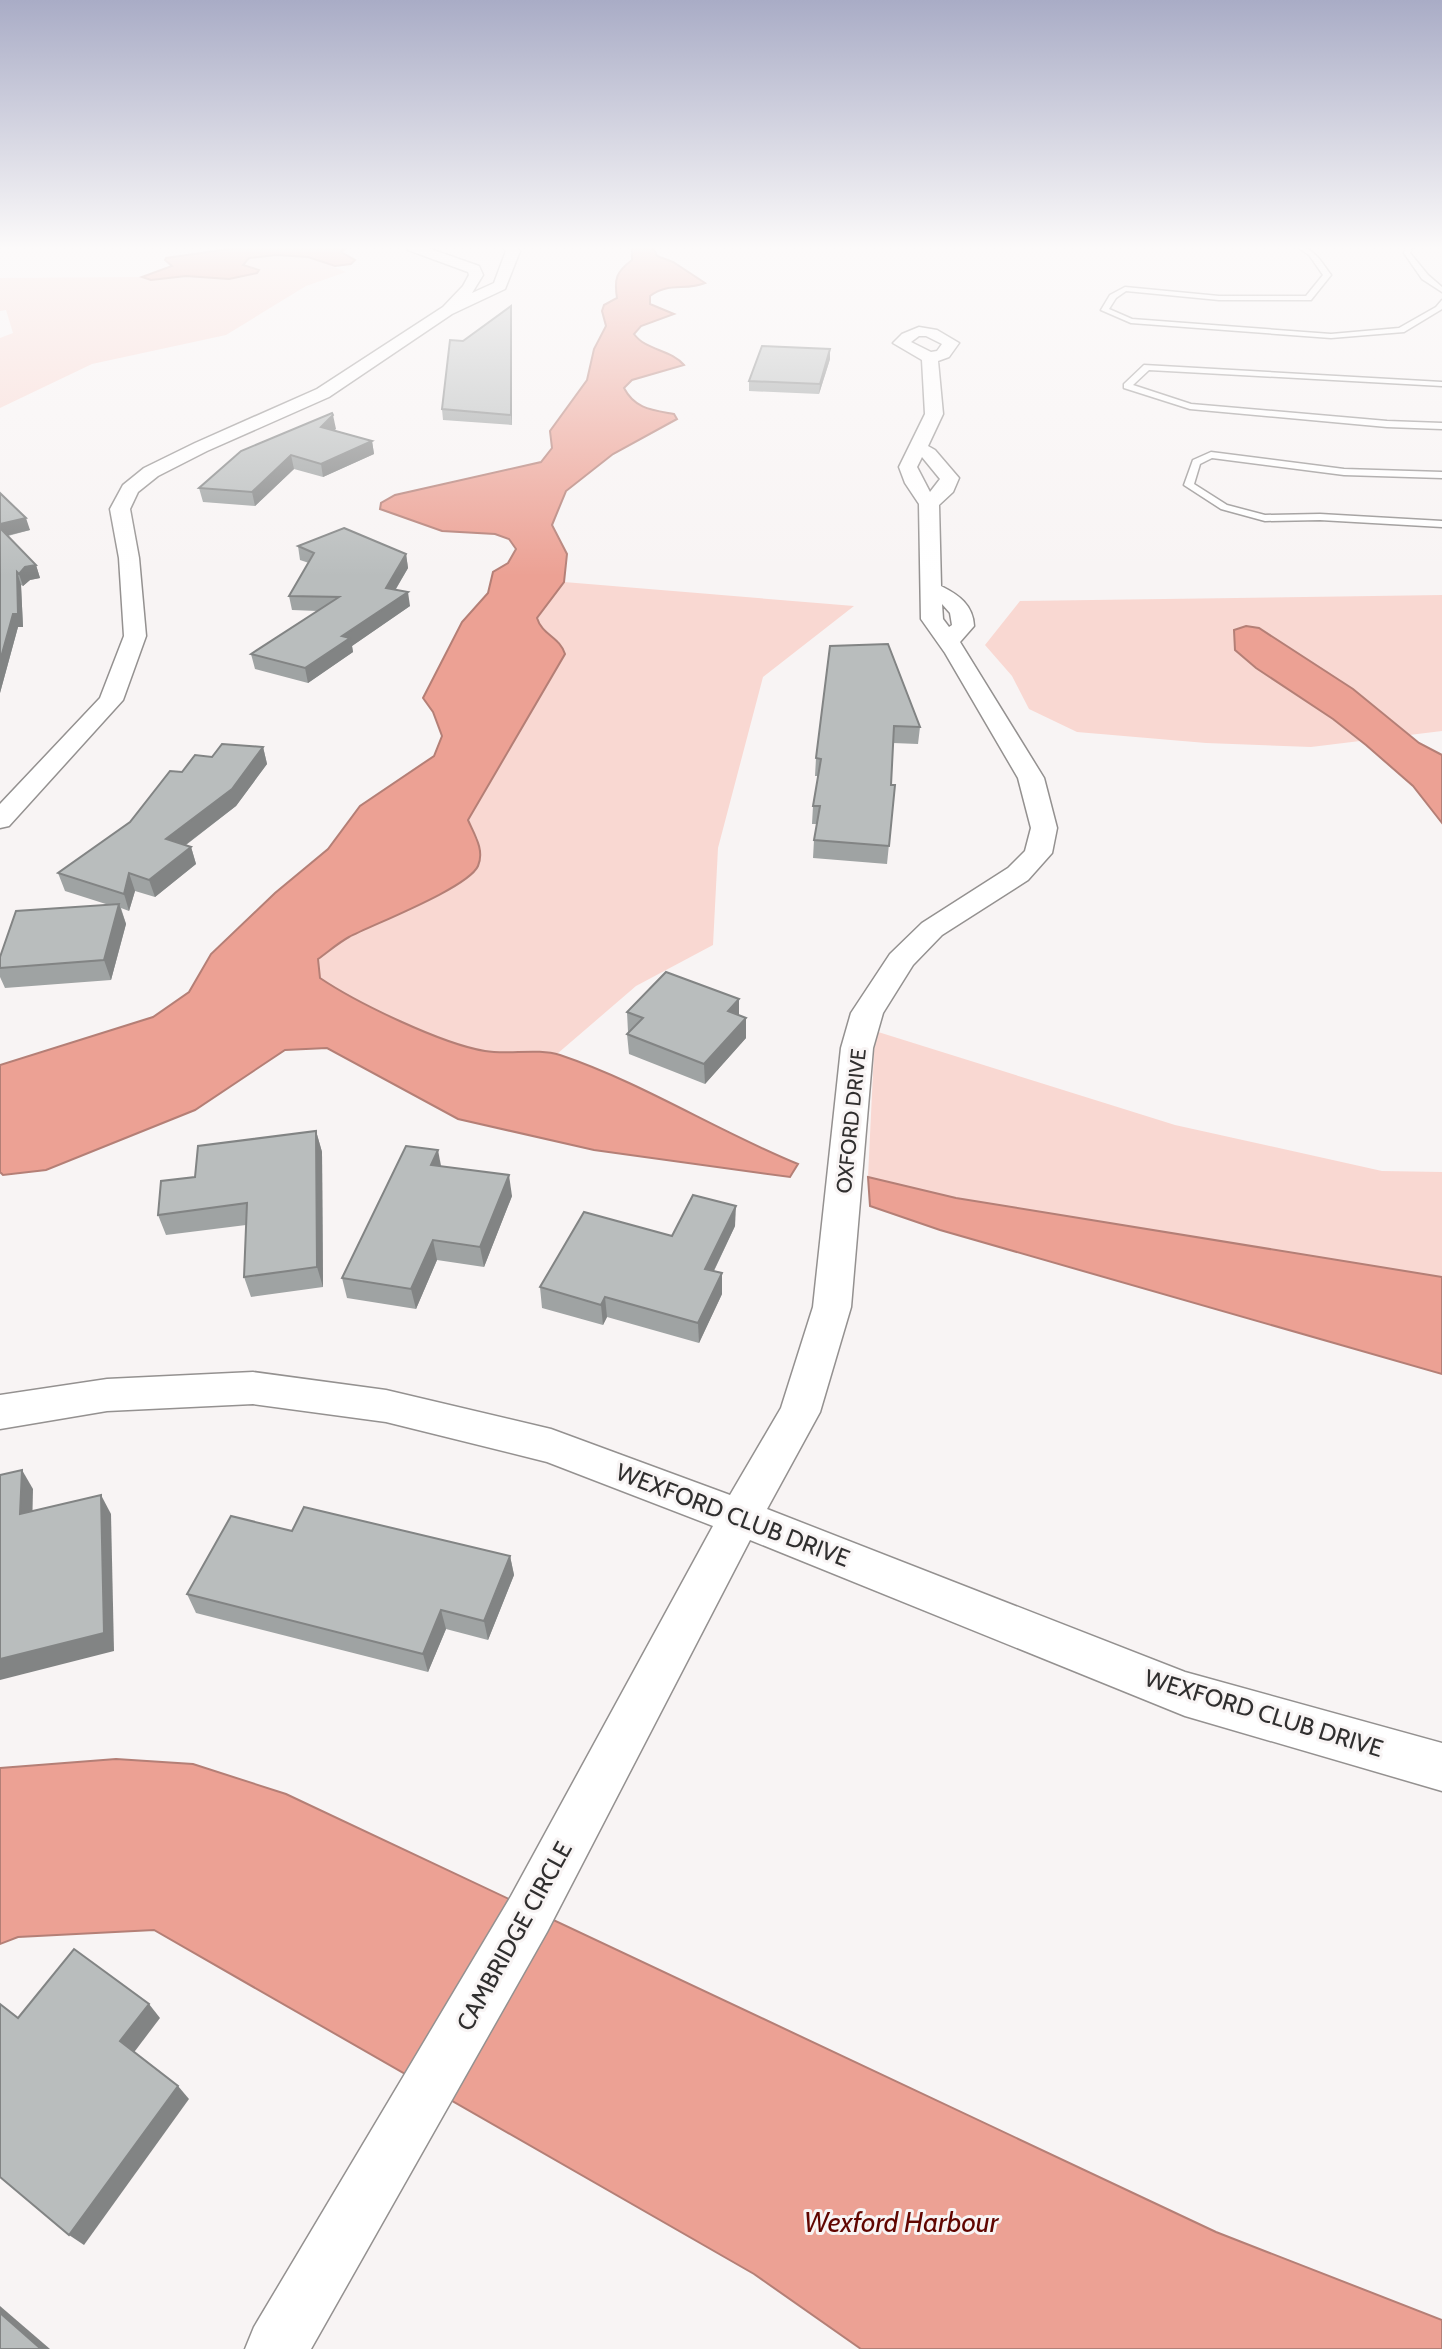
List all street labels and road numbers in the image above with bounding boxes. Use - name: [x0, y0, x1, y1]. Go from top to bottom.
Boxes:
- street label: OXFORD DRIVE: [831, 1047, 871, 1195]
- street label: WEXFORD CLUB DRIVE: [612, 1457, 854, 1573]
- street label: WEXFORD CLUB DRIVE: [1141, 1663, 1387, 1763]
- street label: CAMBRIDGE CIRCLE: [450, 1836, 578, 2036]

